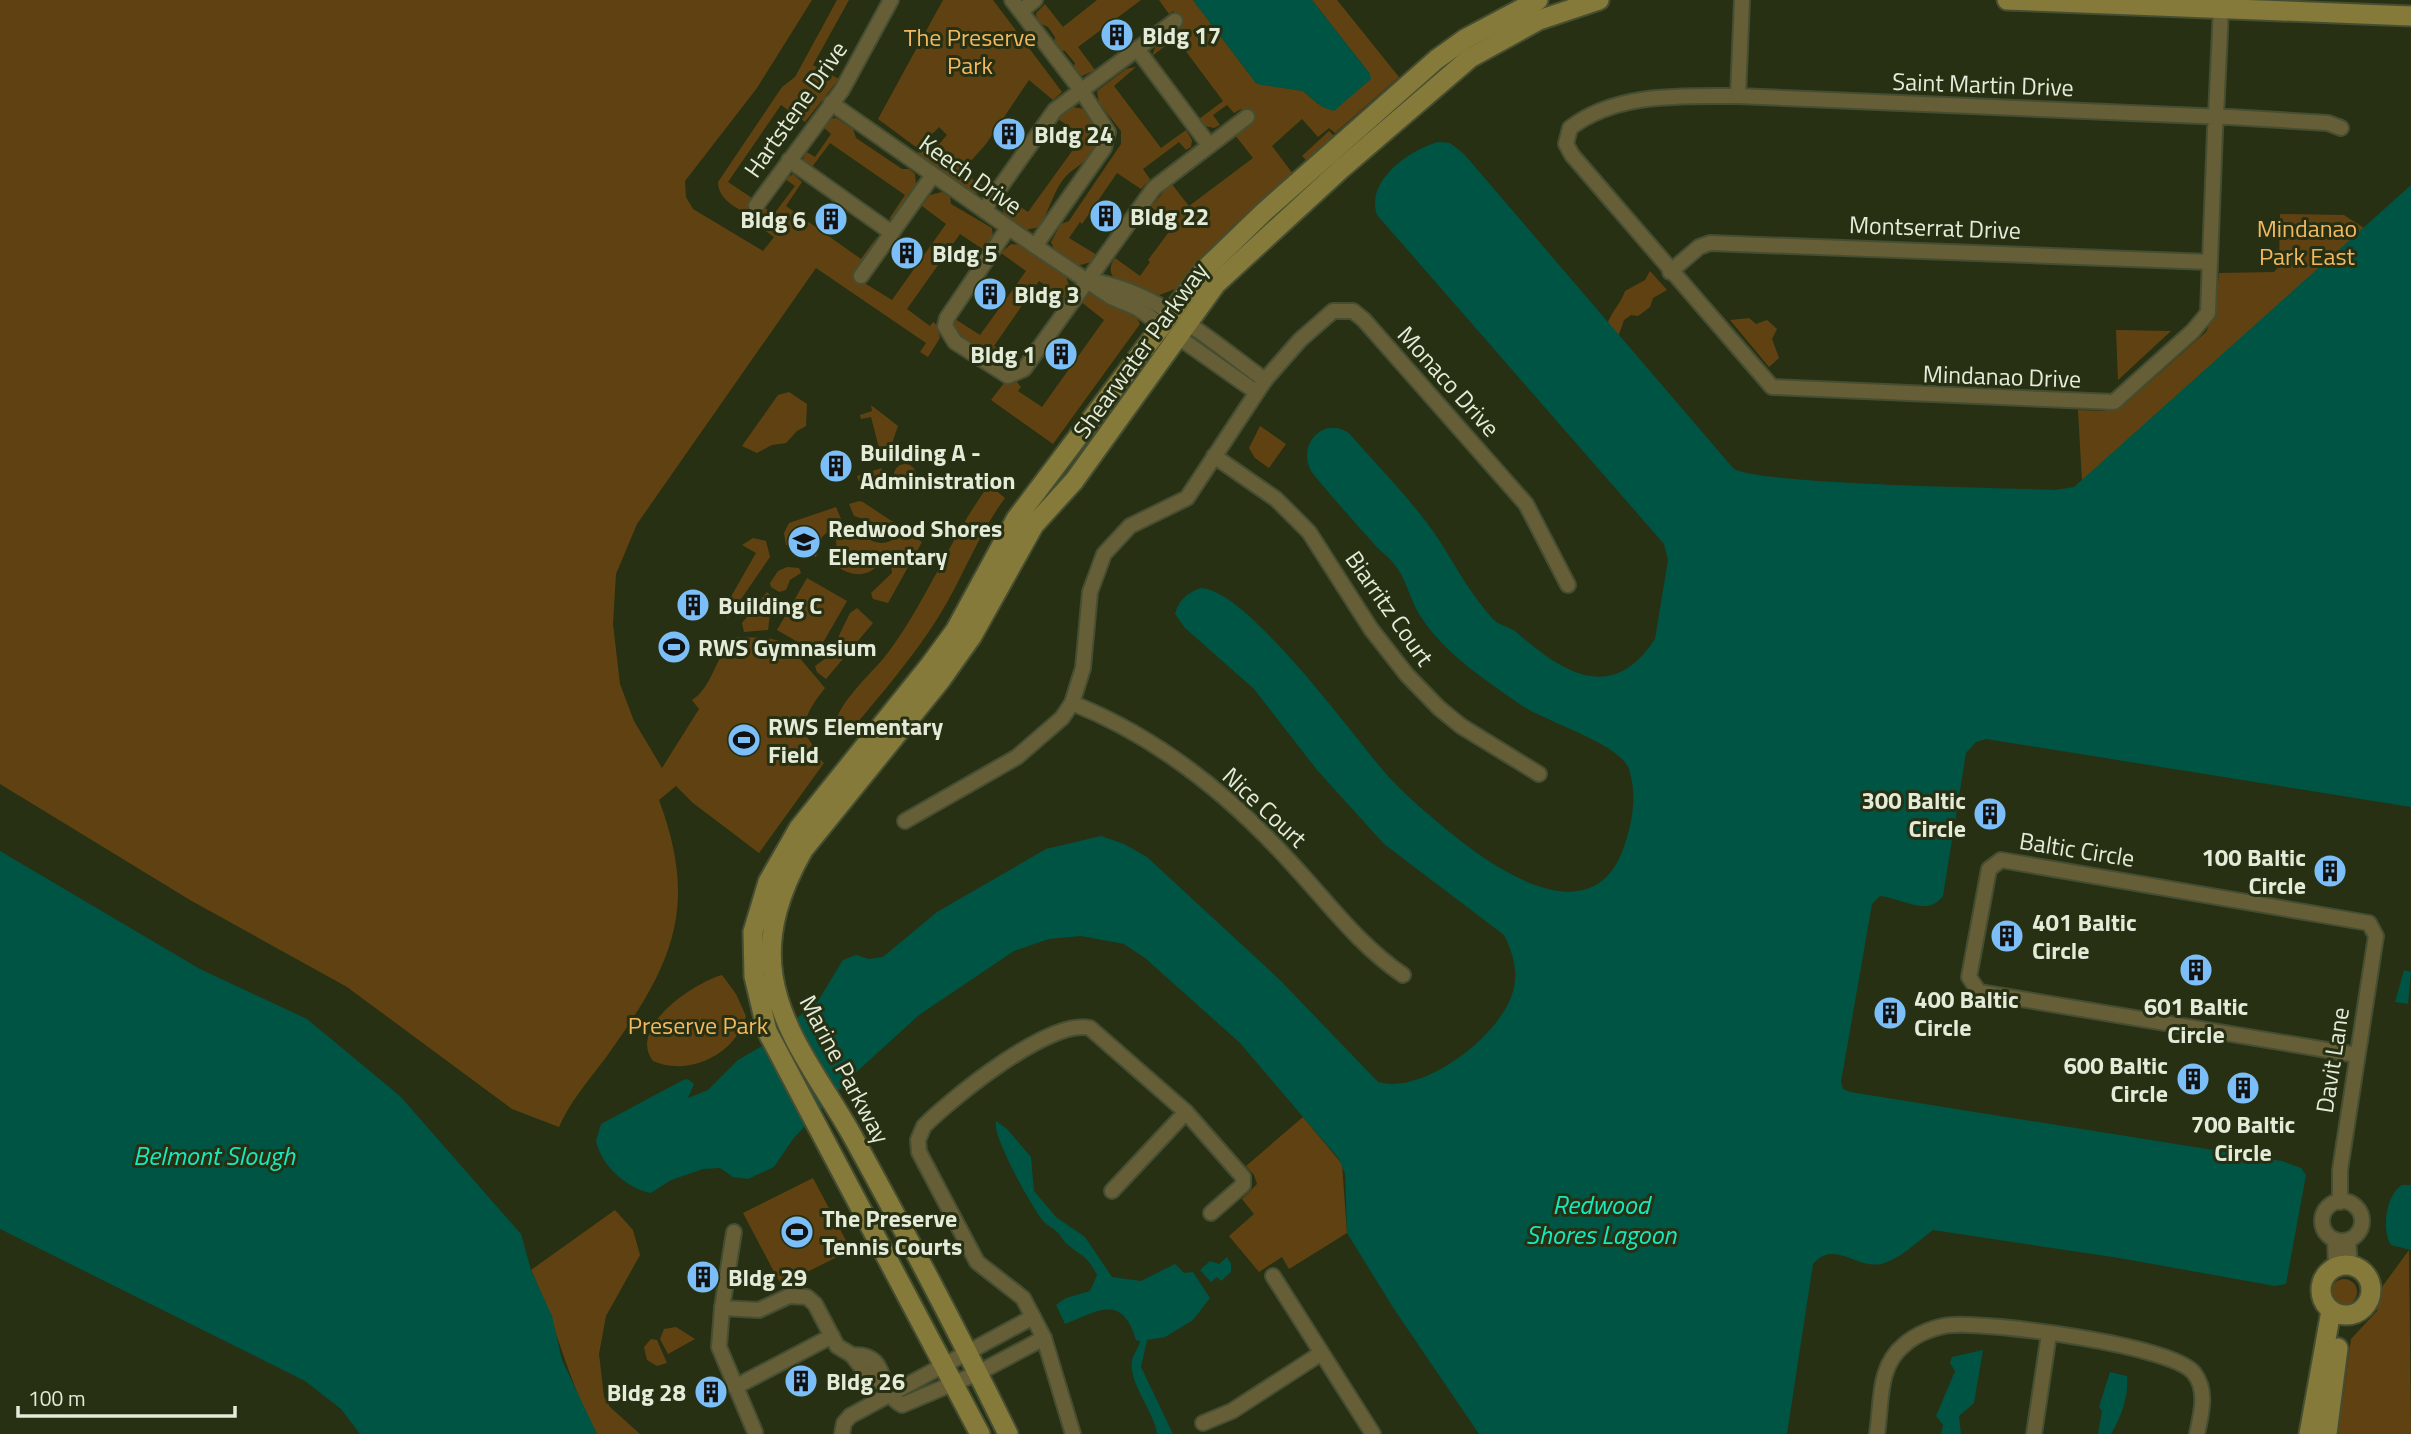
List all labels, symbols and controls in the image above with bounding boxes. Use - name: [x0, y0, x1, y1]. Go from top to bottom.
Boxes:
- building icon: Bldg 17: [1098, 16, 1136, 54]
- place label: Bldg 17: [1142, 17, 1221, 53]
- park label: The Preserve Park: [904, 19, 1036, 83]
- street label: Hartstene Drive: [735, 33, 855, 185]
- street label: Saint Martin Drive: [1892, 63, 2074, 105]
- building icon: Bldg 24: [990, 115, 1028, 153]
- place label: Bldg 24: [1034, 116, 1113, 152]
- street label: Keech Drive: [912, 125, 1030, 223]
- building icon: Bldg 22: [1087, 197, 1125, 235]
- place label: Bldg 22: [1130, 198, 1209, 234]
- building icon: Bldg 6: [812, 200, 850, 238]
- place label: Bldg 6: [740, 201, 806, 237]
- street label: Montserrat Drive: [1848, 206, 2022, 248]
- park label: Mindanao Park East: [2257, 210, 2357, 274]
- building icon: Bldg 5: [888, 234, 926, 272]
- place label: Bldg 5: [932, 235, 998, 271]
- street label: Shearwater Parkway: [1064, 254, 1217, 446]
- building icon: Bldg 3: [971, 275, 1009, 313]
- place label: Bldg 3: [1014, 276, 1080, 312]
- street label: Monaco Drive: [1389, 318, 1509, 444]
- building icon: Bldg 1: [1042, 335, 1080, 373]
- place label: Bldg 1: [970, 336, 1036, 372]
- street label: Mindanao Drive: [1922, 355, 2082, 397]
- place label: Building A - Administration: [860, 434, 1016, 498]
- building icon: Building A - Administration: [817, 447, 855, 485]
- place label: Redwood Shores Elementary: [828, 510, 1002, 574]
- school or university icon: Redwood Shores Elementary: [785, 523, 823, 561]
- street label: Biarritz Court: [1337, 543, 1443, 673]
- building icon: Building C: [674, 586, 712, 624]
- place label: Building C: [718, 587, 822, 623]
- sports icon: RWS Gymnasium: [655, 628, 693, 666]
- place label: RWS Gymnasium: [698, 629, 877, 665]
- place label: RWS Elementary Field: [768, 708, 943, 772]
- sports icon: RWS Elementary Field: [725, 721, 763, 759]
- street label: Nice Court: [1215, 758, 1316, 856]
- place label: 300 Baltic Circle: [1861, 782, 1966, 846]
- building icon: 300 Baltic Circle: [1971, 795, 2009, 833]
- street label: Baltic Circle: [2017, 822, 2137, 876]
- place label: 100 Baltic Circle: [2201, 839, 2306, 903]
- building icon: 100 Baltic Circle: [2311, 852, 2349, 890]
- place label: 401 Baltic Circle: [2032, 904, 2137, 968]
- building icon: 401 Baltic Circle: [1988, 917, 2026, 955]
- building icon: 601 Baltic Circle: [2177, 951, 2215, 989]
- place label: 400 Baltic Circle: [1914, 981, 2019, 1045]
- street label: Marine Parkway: [791, 988, 899, 1150]
- place label: 601 Baltic Circle: [2144, 988, 2248, 1052]
- building icon: 400 Baltic Circle: [1871, 994, 1909, 1032]
- street label: Davit Lane: [2306, 1005, 2358, 1115]
- park label: Preserve Park: [628, 1007, 769, 1043]
- place label: 600 Baltic Circle: [2063, 1047, 2168, 1111]
- building icon: 600 Baltic Circle: [2174, 1060, 2212, 1098]
- building icon: 700 Baltic Circle: [2224, 1069, 2262, 1107]
- place label: 700 Baltic Circle: [2191, 1106, 2295, 1170]
- water label: Belmont Slough: [133, 1136, 296, 1175]
- water label: Redwood Shores Lagoon: [1526, 1185, 1677, 1254]
- place label: The Preserve Tennis Courts: [822, 1200, 962, 1264]
- sports icon: The Preserve Tennis Courts: [778, 1213, 816, 1251]
- building icon: Bldg 29: [684, 1258, 722, 1296]
- place label: Bldg 29: [728, 1259, 807, 1295]
- building icon: Bldg 26: [782, 1362, 820, 1400]
- place label: Bldg 26: [826, 1363, 905, 1399]
- building icon: Bldg 28: [692, 1373, 730, 1411]
- scale bar: [18, 1374, 234, 1418]
- place label: Bldg 28: [607, 1374, 686, 1410]
- text: 100 m: [28, 1382, 85, 1414]

